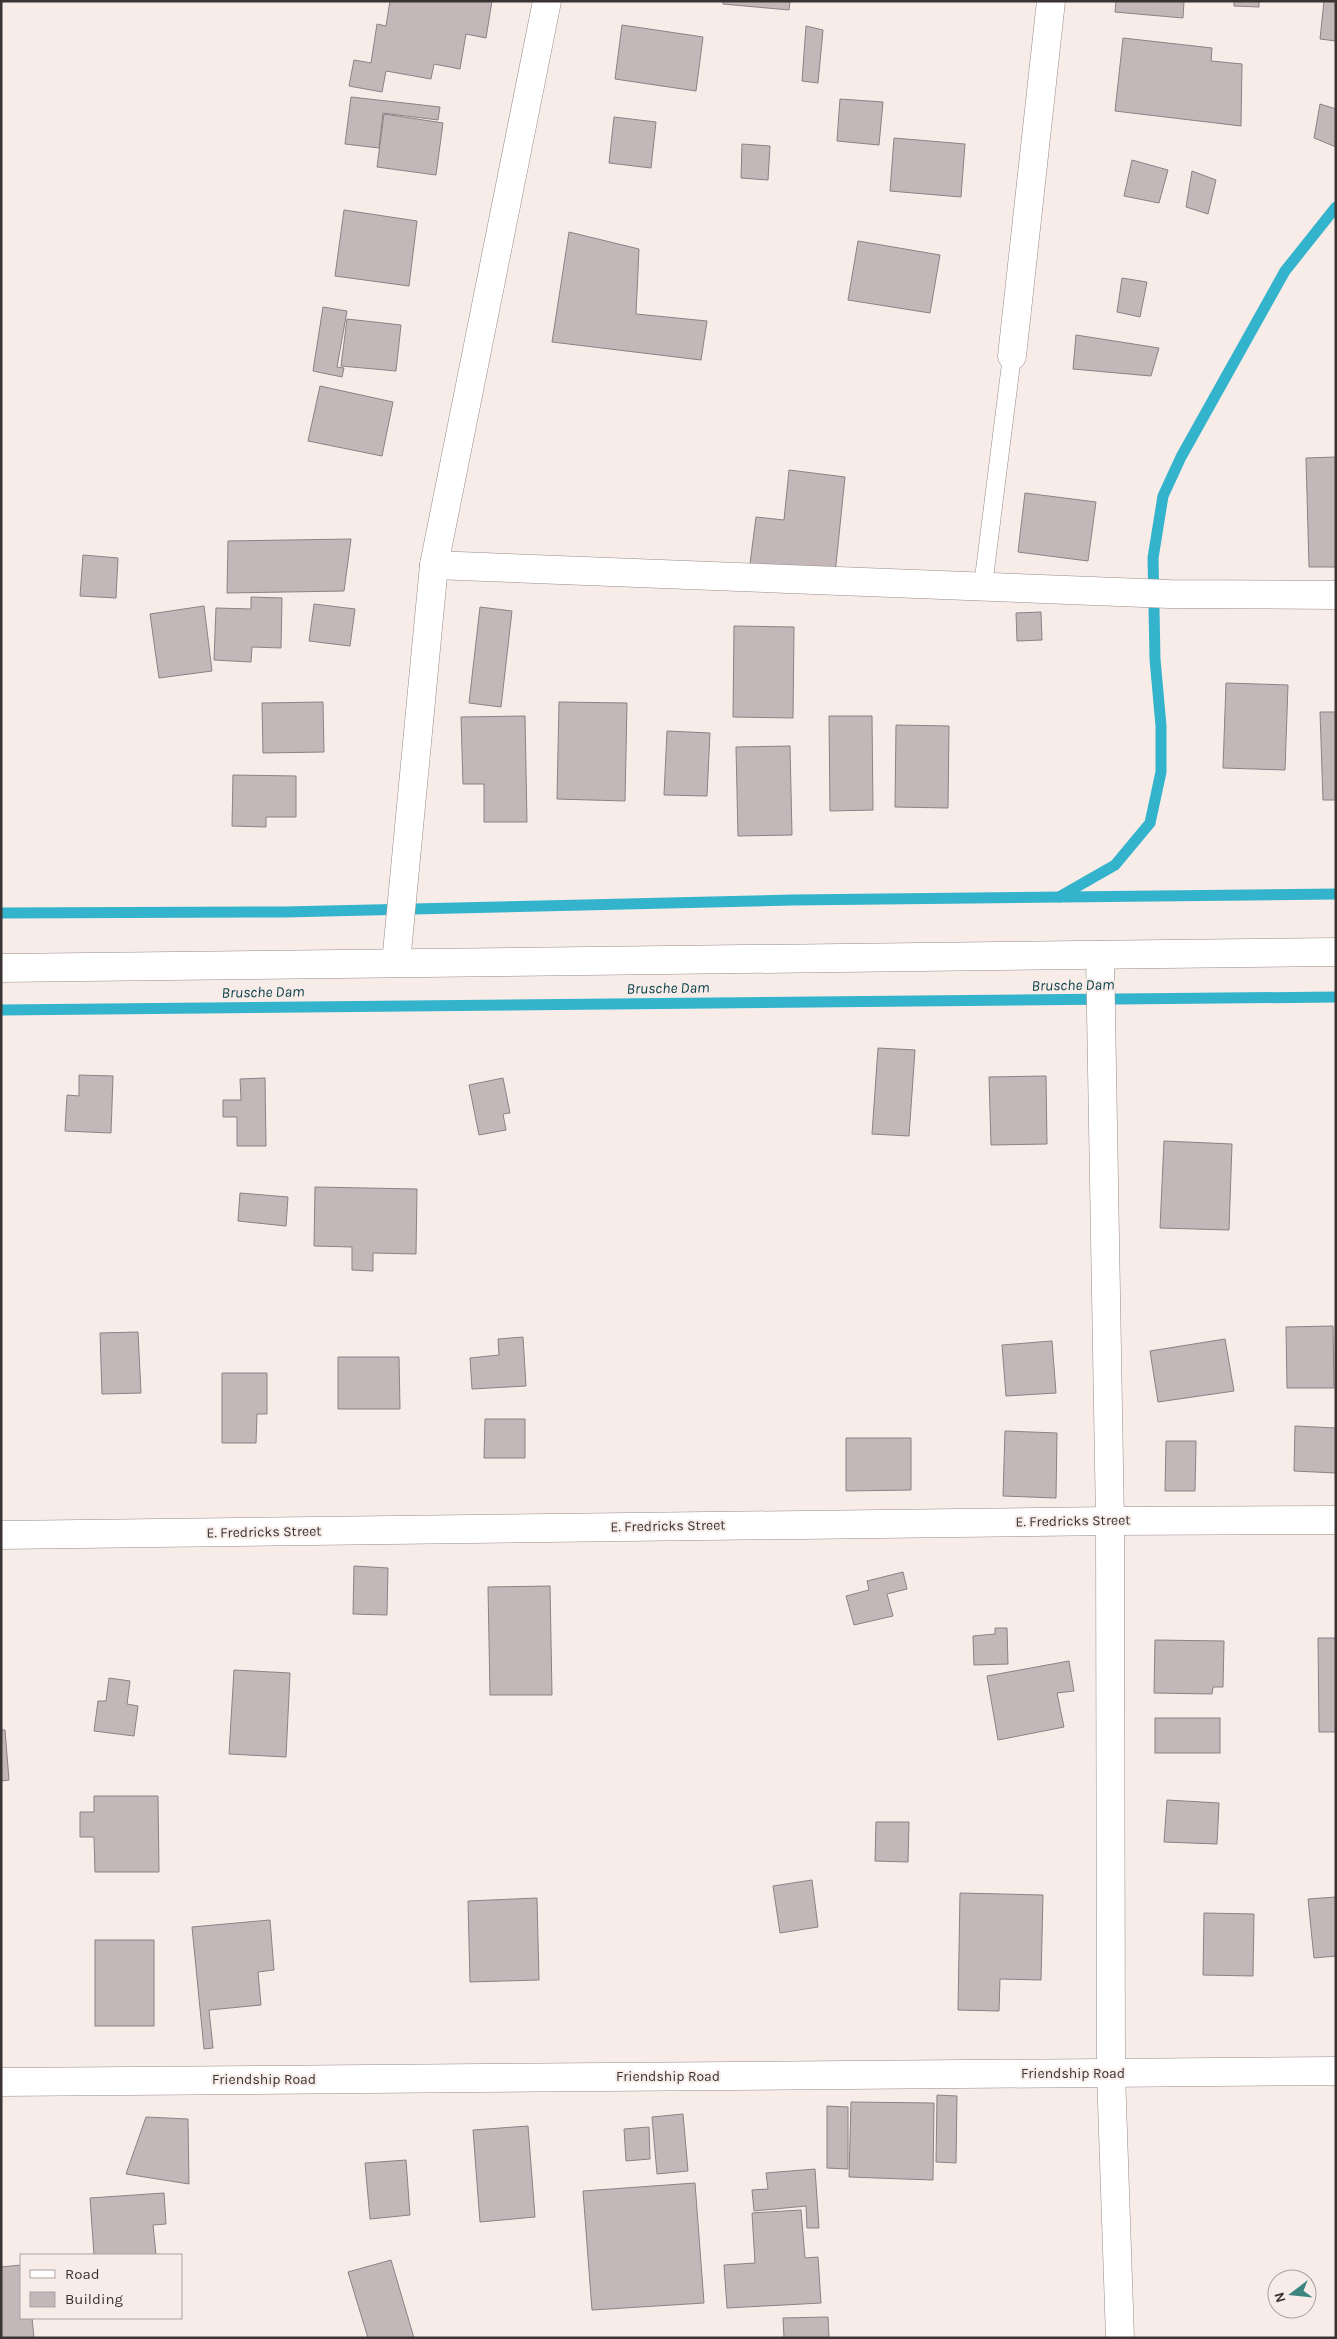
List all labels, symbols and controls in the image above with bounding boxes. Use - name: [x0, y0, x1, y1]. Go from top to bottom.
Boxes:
- water label: Brusche Dam: [1031, 975, 1115, 995]
- water label: Brusche Dam: [626, 978, 710, 998]
- water label: Brusche Dam: [221, 982, 305, 1002]
- street label: E. Fredricks Street: [1015, 1511, 1131, 1531]
- street label: E. Fredricks Street: [610, 1516, 726, 1536]
- street label: E. Fredricks Street: [206, 1522, 322, 1542]
- street label: Friendship Road: [1021, 2065, 1125, 2082]
- street label: Friendship Road: [616, 2068, 720, 2085]
- street label: Friendship Road: [212, 2071, 316, 2088]
- legend: [20, 2254, 182, 2319]
- text: Road: [65, 2265, 100, 2283]
- north arrow: [1267, 2269, 1317, 2319]
- text: Building: [65, 2290, 123, 2308]
- text: N: [1270, 2290, 1290, 2305]

